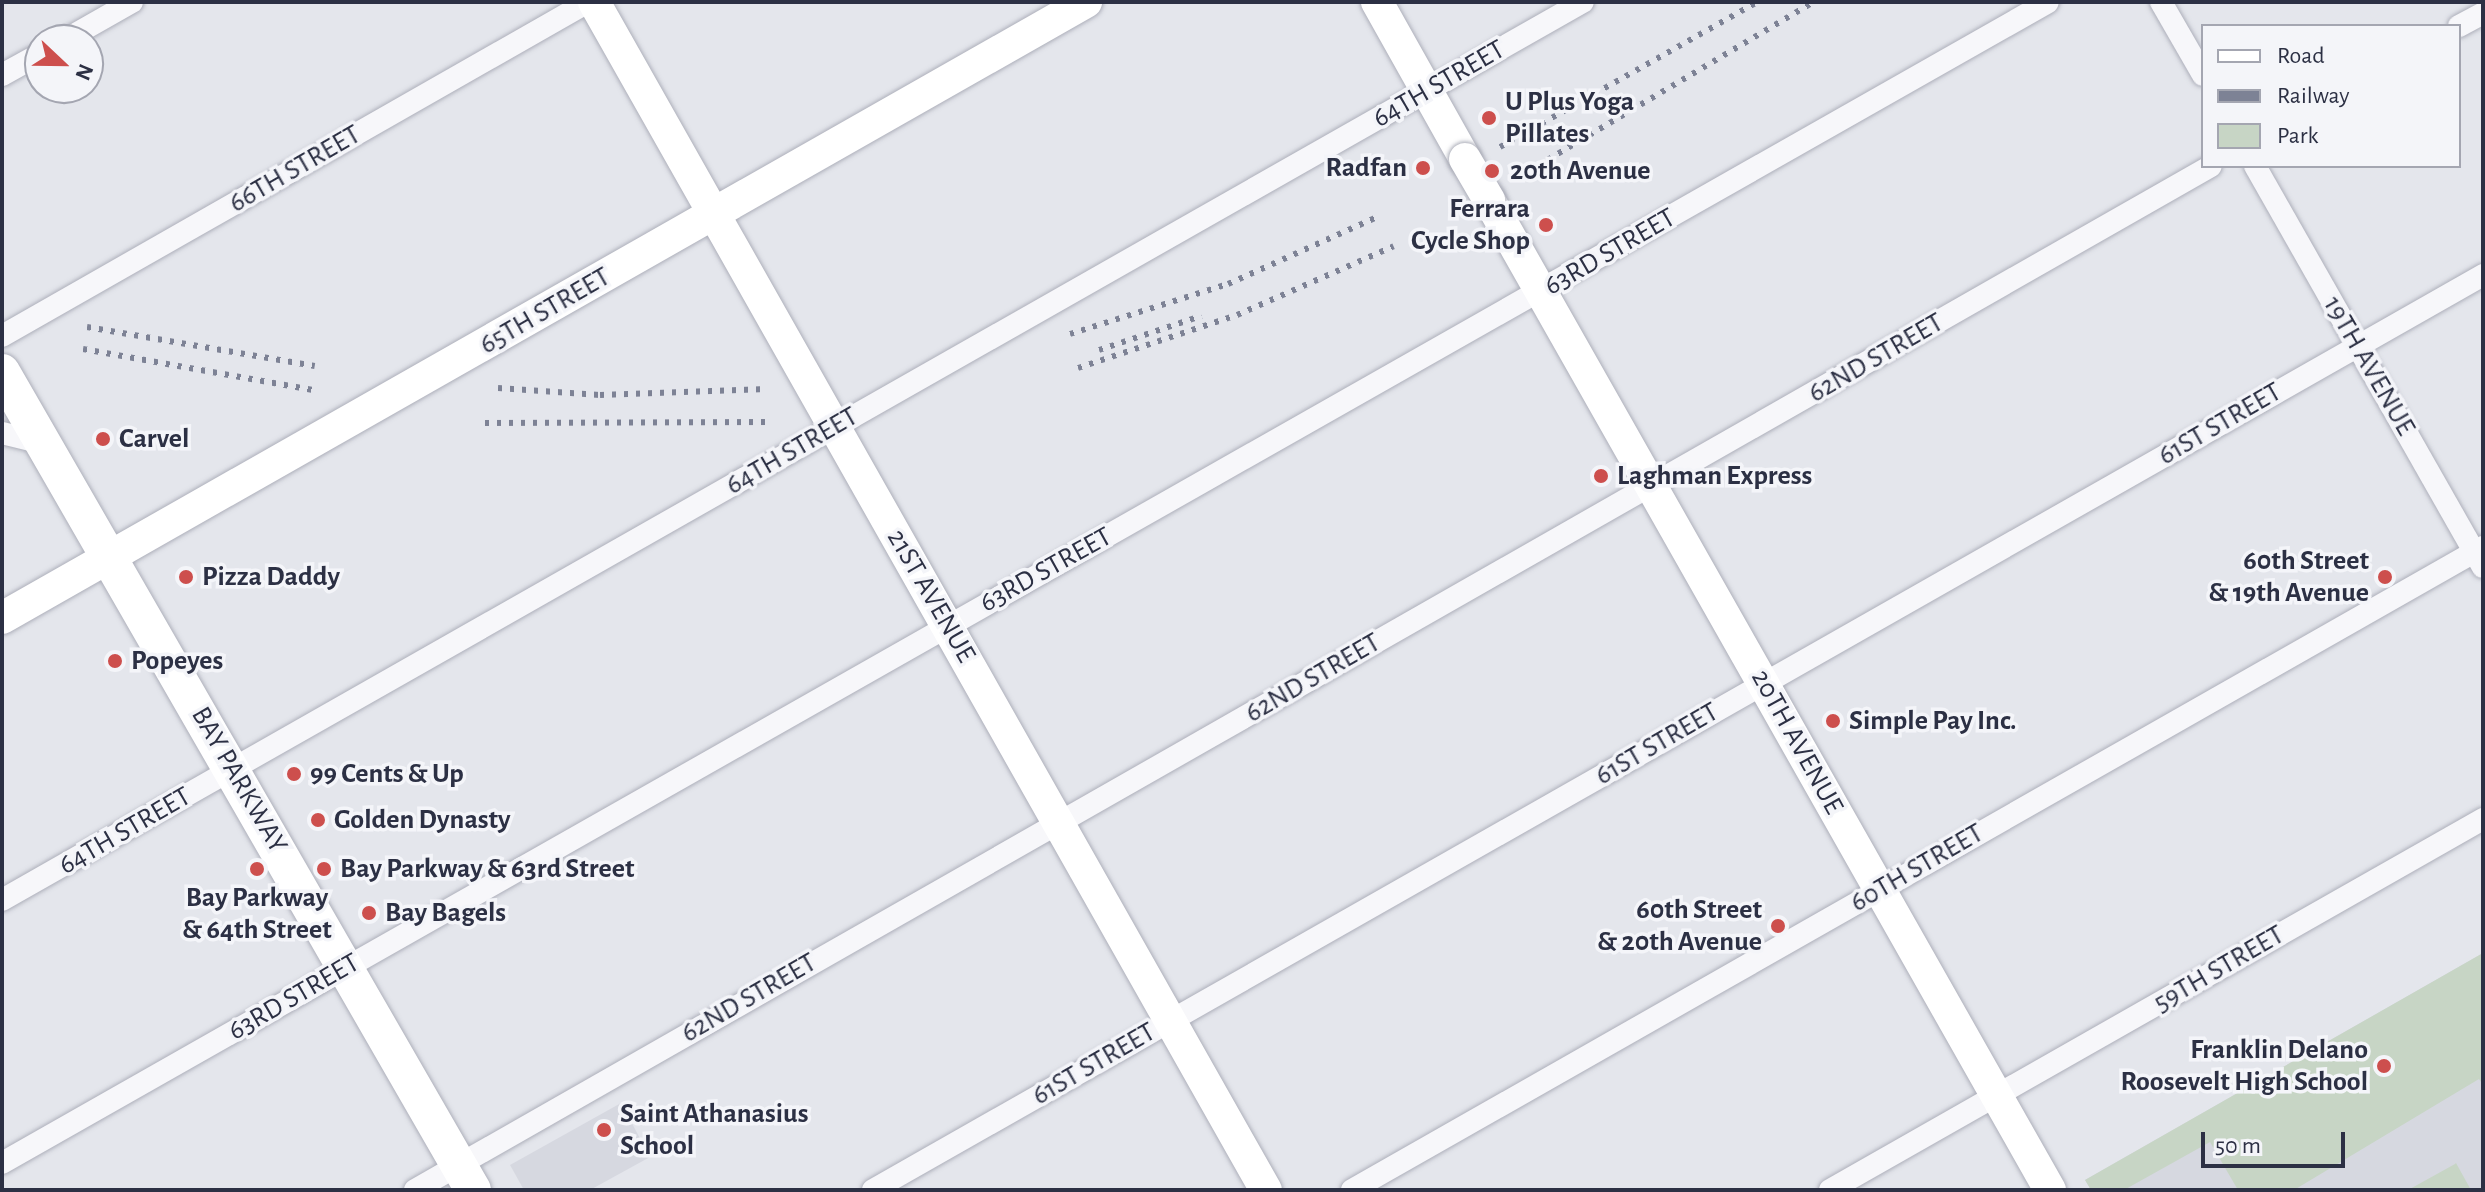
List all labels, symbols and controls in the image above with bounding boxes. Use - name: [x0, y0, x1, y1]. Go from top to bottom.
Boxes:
- north arrow: [24, 24, 104, 104]
- legend: [2201, 24, 2461, 168]
- street label: 64TH STREET: [1367, 33, 1511, 135]
- text: Road: [2277, 44, 2325, 68]
- text: N: [71, 61, 97, 83]
- text: Railway: [2277, 84, 2349, 108]
- place label: U Plus Yoga Pillates: [1505, 85, 1634, 151]
- marker: U Plus Yoga Pillates: [1480, 109, 1498, 127]
- street label: 66TH STREET: [223, 118, 367, 220]
- text: Park: [2277, 124, 2318, 148]
- place label: Radfan: [1325, 151, 1407, 185]
- place label: 20th Avenue: [1510, 154, 1651, 188]
- marker: Radfan: [1414, 159, 1432, 177]
- marker: 20th Avenue: [1481, 160, 1503, 182]
- place label: Ferrara Cycle Shop: [1411, 192, 1530, 258]
- street label: 63RD STREET: [1539, 201, 1681, 303]
- marker: Ferrara Cycle Shop: [1537, 216, 1555, 234]
- street label: 65TH STREET: [474, 260, 616, 362]
- street label: 19TH AVENUE: [2316, 290, 2422, 442]
- street label: 62ND STREET: [1802, 306, 1950, 410]
- street label: 61ST STREET: [2152, 375, 2288, 473]
- street label: 64TH STREET: [720, 400, 864, 502]
- place label: Carvel: [119, 422, 189, 456]
- marker: Carvel: [94, 430, 112, 448]
- place label: Laghman Express: [1617, 459, 1812, 493]
- marker: Laghman Express: [1592, 467, 1610, 485]
- street label: 63RD STREET: [974, 520, 1118, 620]
- street label: 21ST AVENUE: [879, 523, 983, 669]
- place label: 60th Street & 19th Avenue: [2209, 544, 2369, 610]
- place label: Pizza Daddy: [202, 560, 340, 594]
- marker: Pizza Daddy: [177, 568, 195, 586]
- marker: 60th Street & 19th Avenue: [2376, 568, 2394, 586]
- street label: 62ND STREET: [1239, 626, 1387, 730]
- place label: Popeyes: [131, 644, 223, 678]
- marker: Popeyes: [106, 652, 124, 670]
- street label: 20TH AVENUE: [1744, 664, 1850, 820]
- street label: 61ST STREET: [1589, 695, 1725, 793]
- street label: BAY PARKWAY: [184, 701, 294, 859]
- place label: Simple Pay Inc.: [1849, 704, 2017, 738]
- marker: Simple Pay Inc.: [1824, 712, 1842, 730]
- place label: 99 Cents & Up: [310, 757, 464, 791]
- marker: 99 Cents & Up: [285, 765, 303, 783]
- street label: 64TH STREET: [53, 780, 197, 882]
- place label: Golden Dynasty: [334, 803, 511, 837]
- marker: Golden Dynasty: [309, 811, 327, 829]
- street label: 60TH STREET: [1844, 816, 1990, 920]
- place label: Bay Parkway & 63rd Street: [340, 852, 634, 886]
- marker: Bay Parkway & 64th Street: [248, 860, 266, 878]
- marker: Bay Parkway & 63rd Street: [315, 860, 333, 878]
- place label: Bay Parkway & 64th Street: [182, 881, 332, 947]
- place label: 60th Street & 20th Avenue: [1597, 893, 1762, 959]
- place label: Bay Bagels: [385, 896, 506, 930]
- marker: Bay Bagels: [360, 904, 378, 922]
- marker: 60th Street & 20th Avenue: [1769, 917, 1787, 935]
- street label: 59TH STREET: [2148, 918, 2290, 1020]
- street label: 63RD STREET: [223, 946, 365, 1048]
- street label: 62ND STREET: [675, 946, 823, 1050]
- street label: 61ST STREET: [1026, 1015, 1162, 1113]
- place label: Franklin Delano Roosevelt High School: [2120, 1033, 2368, 1099]
- marker: Franklin Delano Roosevelt High School: [2375, 1057, 2393, 1075]
- place label: Saint Athanasius School: [620, 1097, 808, 1163]
- scale bar: [2205, 1116, 2349, 1166]
- marker: Saint Athanasius School: [595, 1121, 613, 1139]
- text: 50 m: [2215, 1134, 2261, 1158]

